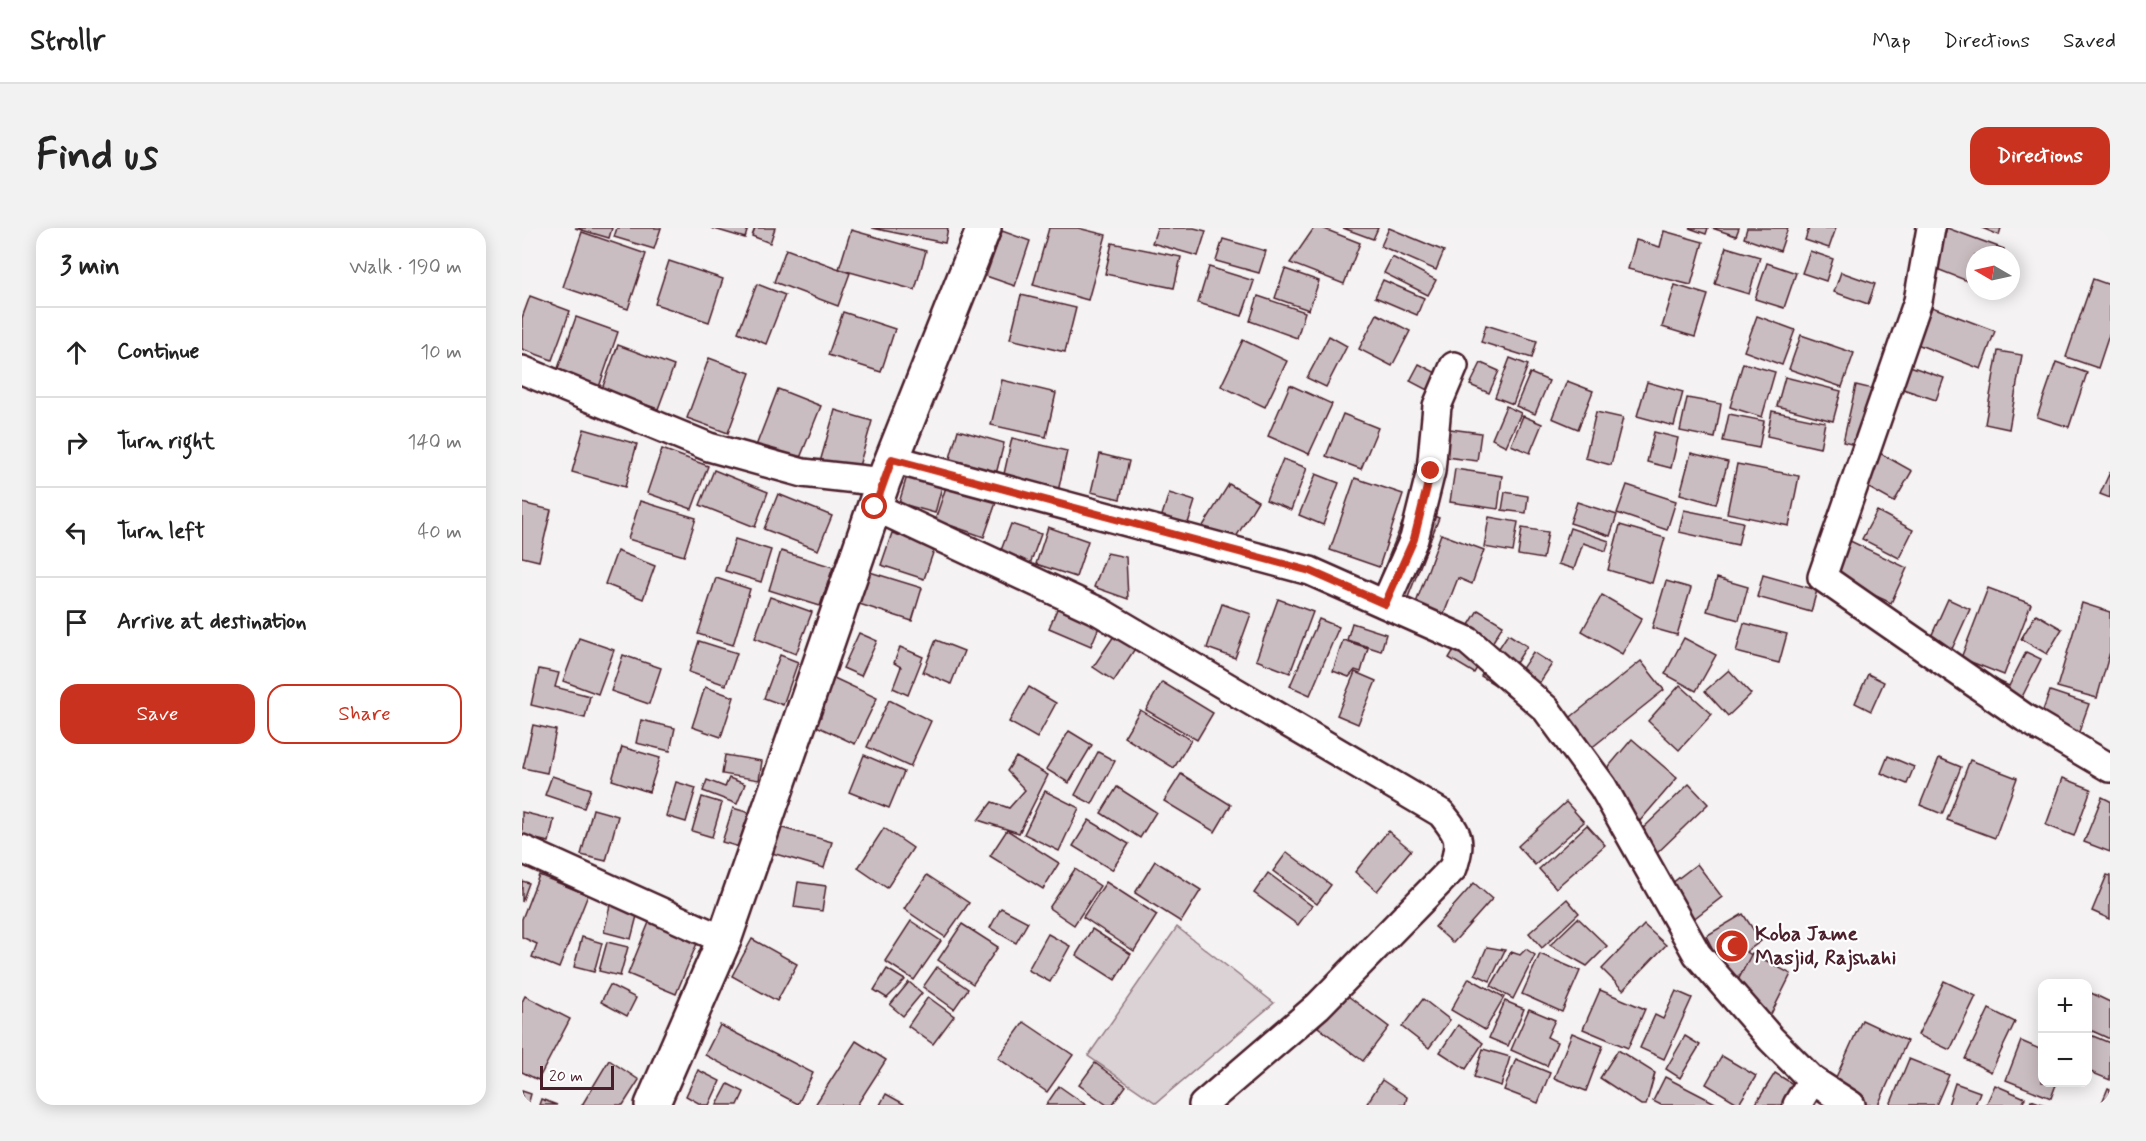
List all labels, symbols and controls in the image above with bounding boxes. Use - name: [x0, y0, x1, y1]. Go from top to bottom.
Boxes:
- text: Strollr: [30, 23, 105, 60]
- text: Map: [1872, 27, 1911, 55]
- text: Directions: [1944, 27, 2030, 55]
- text: Saved: [2063, 27, 2116, 55]
- button: Directions: [1970, 127, 2110, 185]
- text: Find us: [36, 129, 158, 184]
- north arrow: [1966, 246, 2020, 300]
- text: 3 min: [60, 250, 120, 284]
- text: Walk · 190 m: [349, 254, 462, 281]
- icon: ahead: [60, 336, 93, 369]
- text: Continue: [117, 338, 199, 366]
- text: 10 m: [420, 339, 462, 366]
- icon: right: [60, 426, 93, 459]
- text: Turn right: [117, 428, 215, 456]
- text: 140 m: [408, 429, 462, 456]
- route end: [1417, 457, 1443, 483]
- route start: [861, 493, 887, 519]
- icon: left: [60, 516, 93, 549]
- text: Turn left: [117, 518, 205, 546]
- text: 40 m: [418, 519, 462, 546]
- icon: arrive: [60, 606, 93, 639]
- text: Arrive at destination: [117, 608, 307, 636]
- button: Save: [60, 684, 255, 744]
- button: Share: [267, 684, 462, 744]
- place label: Koba Jame Masjid, Rajshahi: [1755, 920, 1896, 972]
- mosque icon: Koba Jame Masjid, Rajshahi: [1714, 928, 1750, 964]
- map controls: [2038, 979, 2092, 1087]
- button: +: [2038, 979, 2092, 1033]
- button: −: [2038, 1033, 2092, 1087]
- scale bar: [540, 1063, 614, 1090]
- text: 20 m: [549, 1066, 583, 1087]

